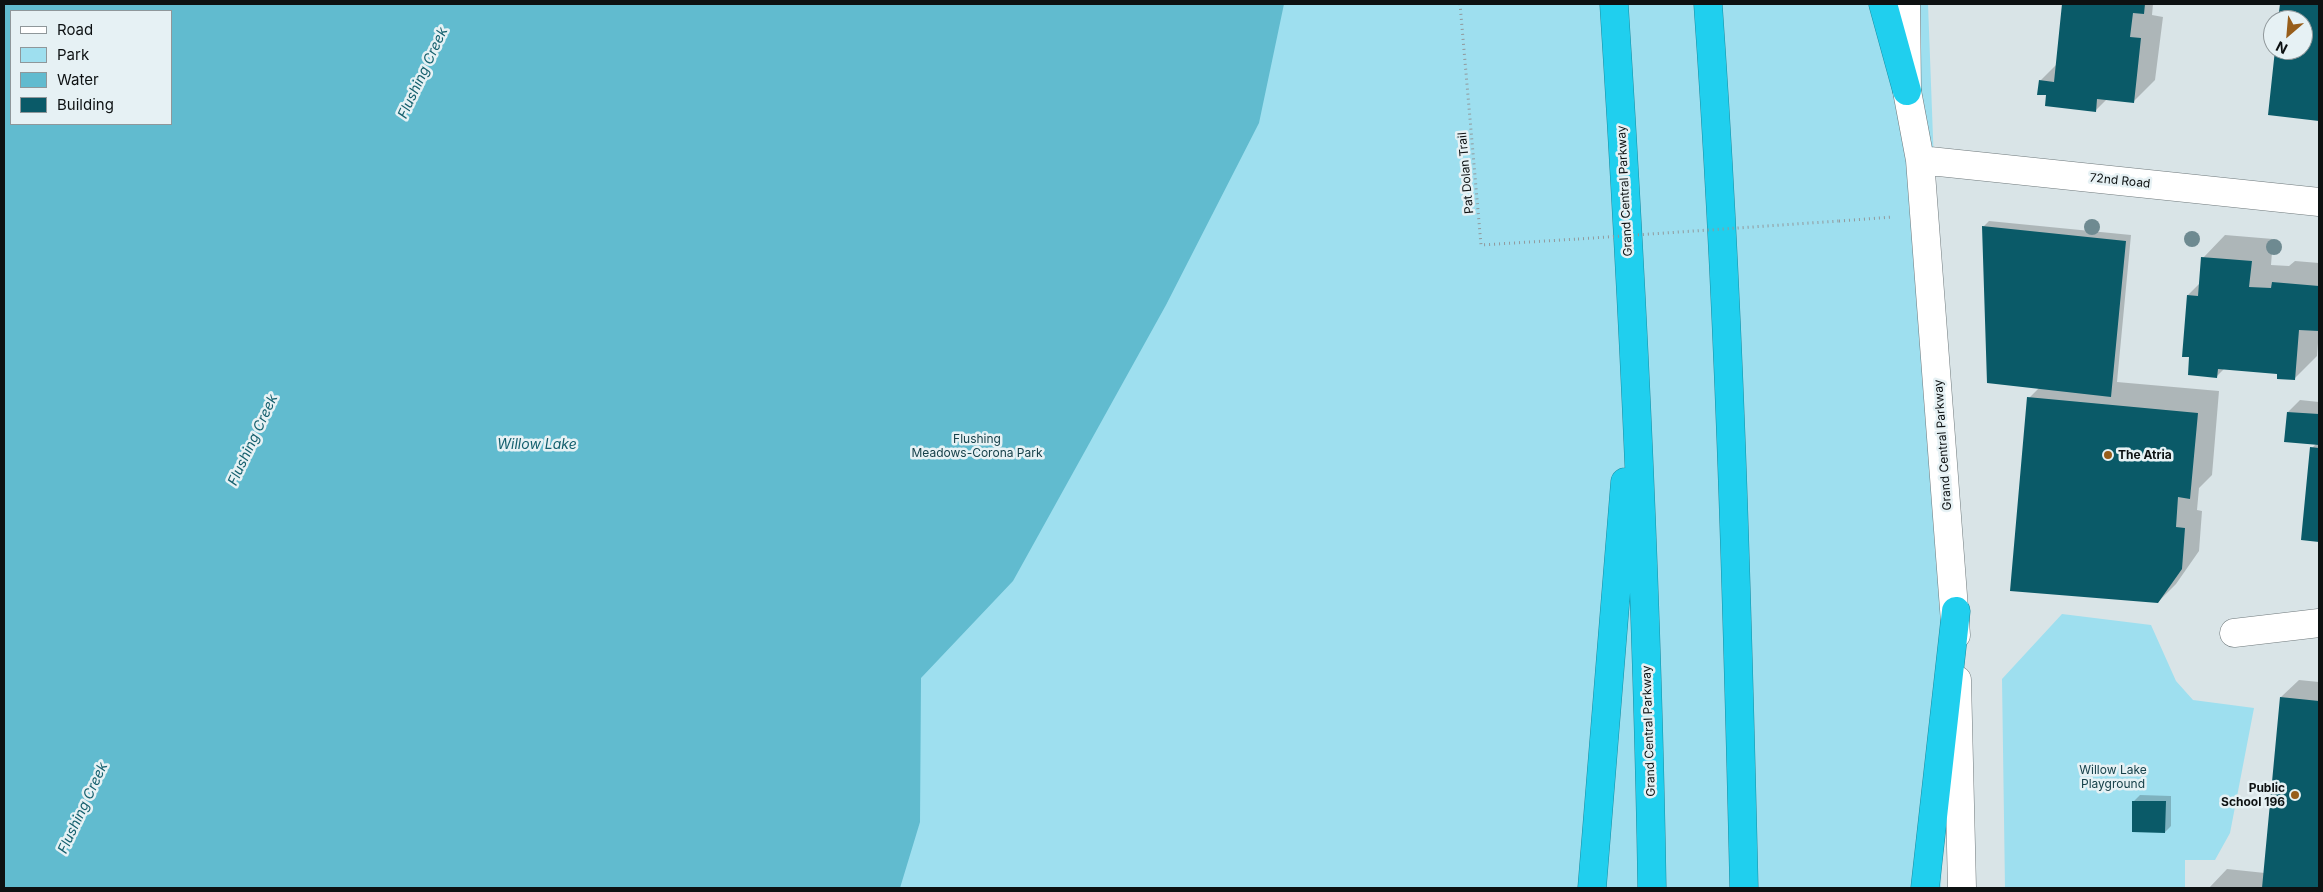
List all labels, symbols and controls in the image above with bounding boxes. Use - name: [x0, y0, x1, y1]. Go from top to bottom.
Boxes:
- legend: [10, 10, 172, 125]
- north arrow: [2263, 10, 2313, 60]
- text: Road: [57, 20, 93, 39]
- water label: Flushing Creek: [394, 25, 452, 121]
- text: N: [2273, 38, 2290, 58]
- text: Park: [57, 45, 89, 64]
- text: Water: [57, 70, 99, 89]
- text: Building: [57, 95, 114, 114]
- street label: Grand Central Parkway: [1614, 125, 1636, 257]
- street label: Pat Dolan Trail: [1455, 132, 1477, 214]
- street label: 72nd Road: [2089, 171, 2151, 191]
- street label: Grand Central Parkway: [1931, 379, 1955, 511]
- water label: Flushing Creek: [224, 392, 282, 488]
- park label: Flushing Meadows-Corona Park: [911, 432, 1043, 460]
- water label: Willow Lake: [497, 437, 577, 453]
- place label: The Atria: [2118, 448, 2172, 462]
- marker: The Atria: [2102, 449, 2114, 461]
- street label: Grand Central Parkway: [1640, 665, 1658, 797]
- water label: Flushing Creek: [54, 760, 112, 856]
- park label: Willow Lake Playground: [2079, 763, 2147, 791]
- place label: Public School 196: [2221, 781, 2285, 809]
- marker: Public School 196: [2289, 789, 2301, 801]

